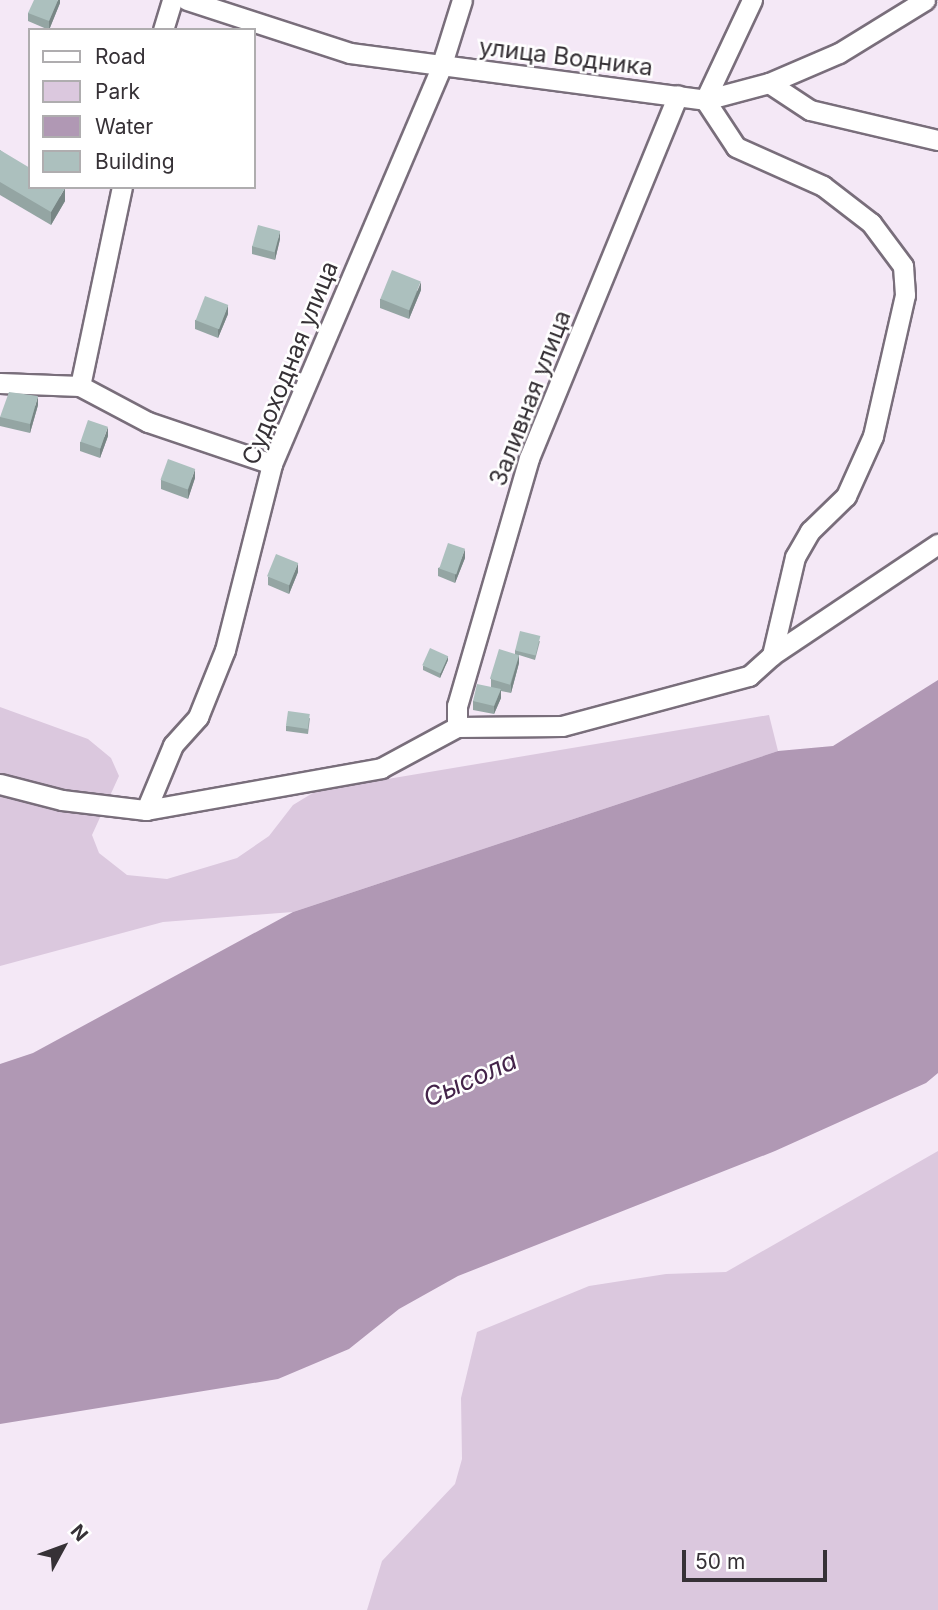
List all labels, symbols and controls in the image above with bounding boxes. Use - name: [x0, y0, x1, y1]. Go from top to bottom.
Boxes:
- legend: [28, 28, 256, 189]
- street label: улица Водника: [477, 32, 655, 82]
- text: Road: [95, 44, 146, 69]
- text: Park: [95, 79, 140, 104]
- text: Water: [95, 114, 153, 139]
- text: Building: [95, 149, 175, 174]
- street label: Судоходная улица: [236, 257, 344, 469]
- street label: Заливная улица: [483, 306, 577, 490]
- water label: Сысола: [418, 1045, 522, 1113]
- north arrow: [28, 1512, 98, 1582]
- text: N: [66, 1520, 93, 1546]
- scale bar: [686, 1536, 831, 1580]
- text: 50 m: [695, 1549, 745, 1574]

